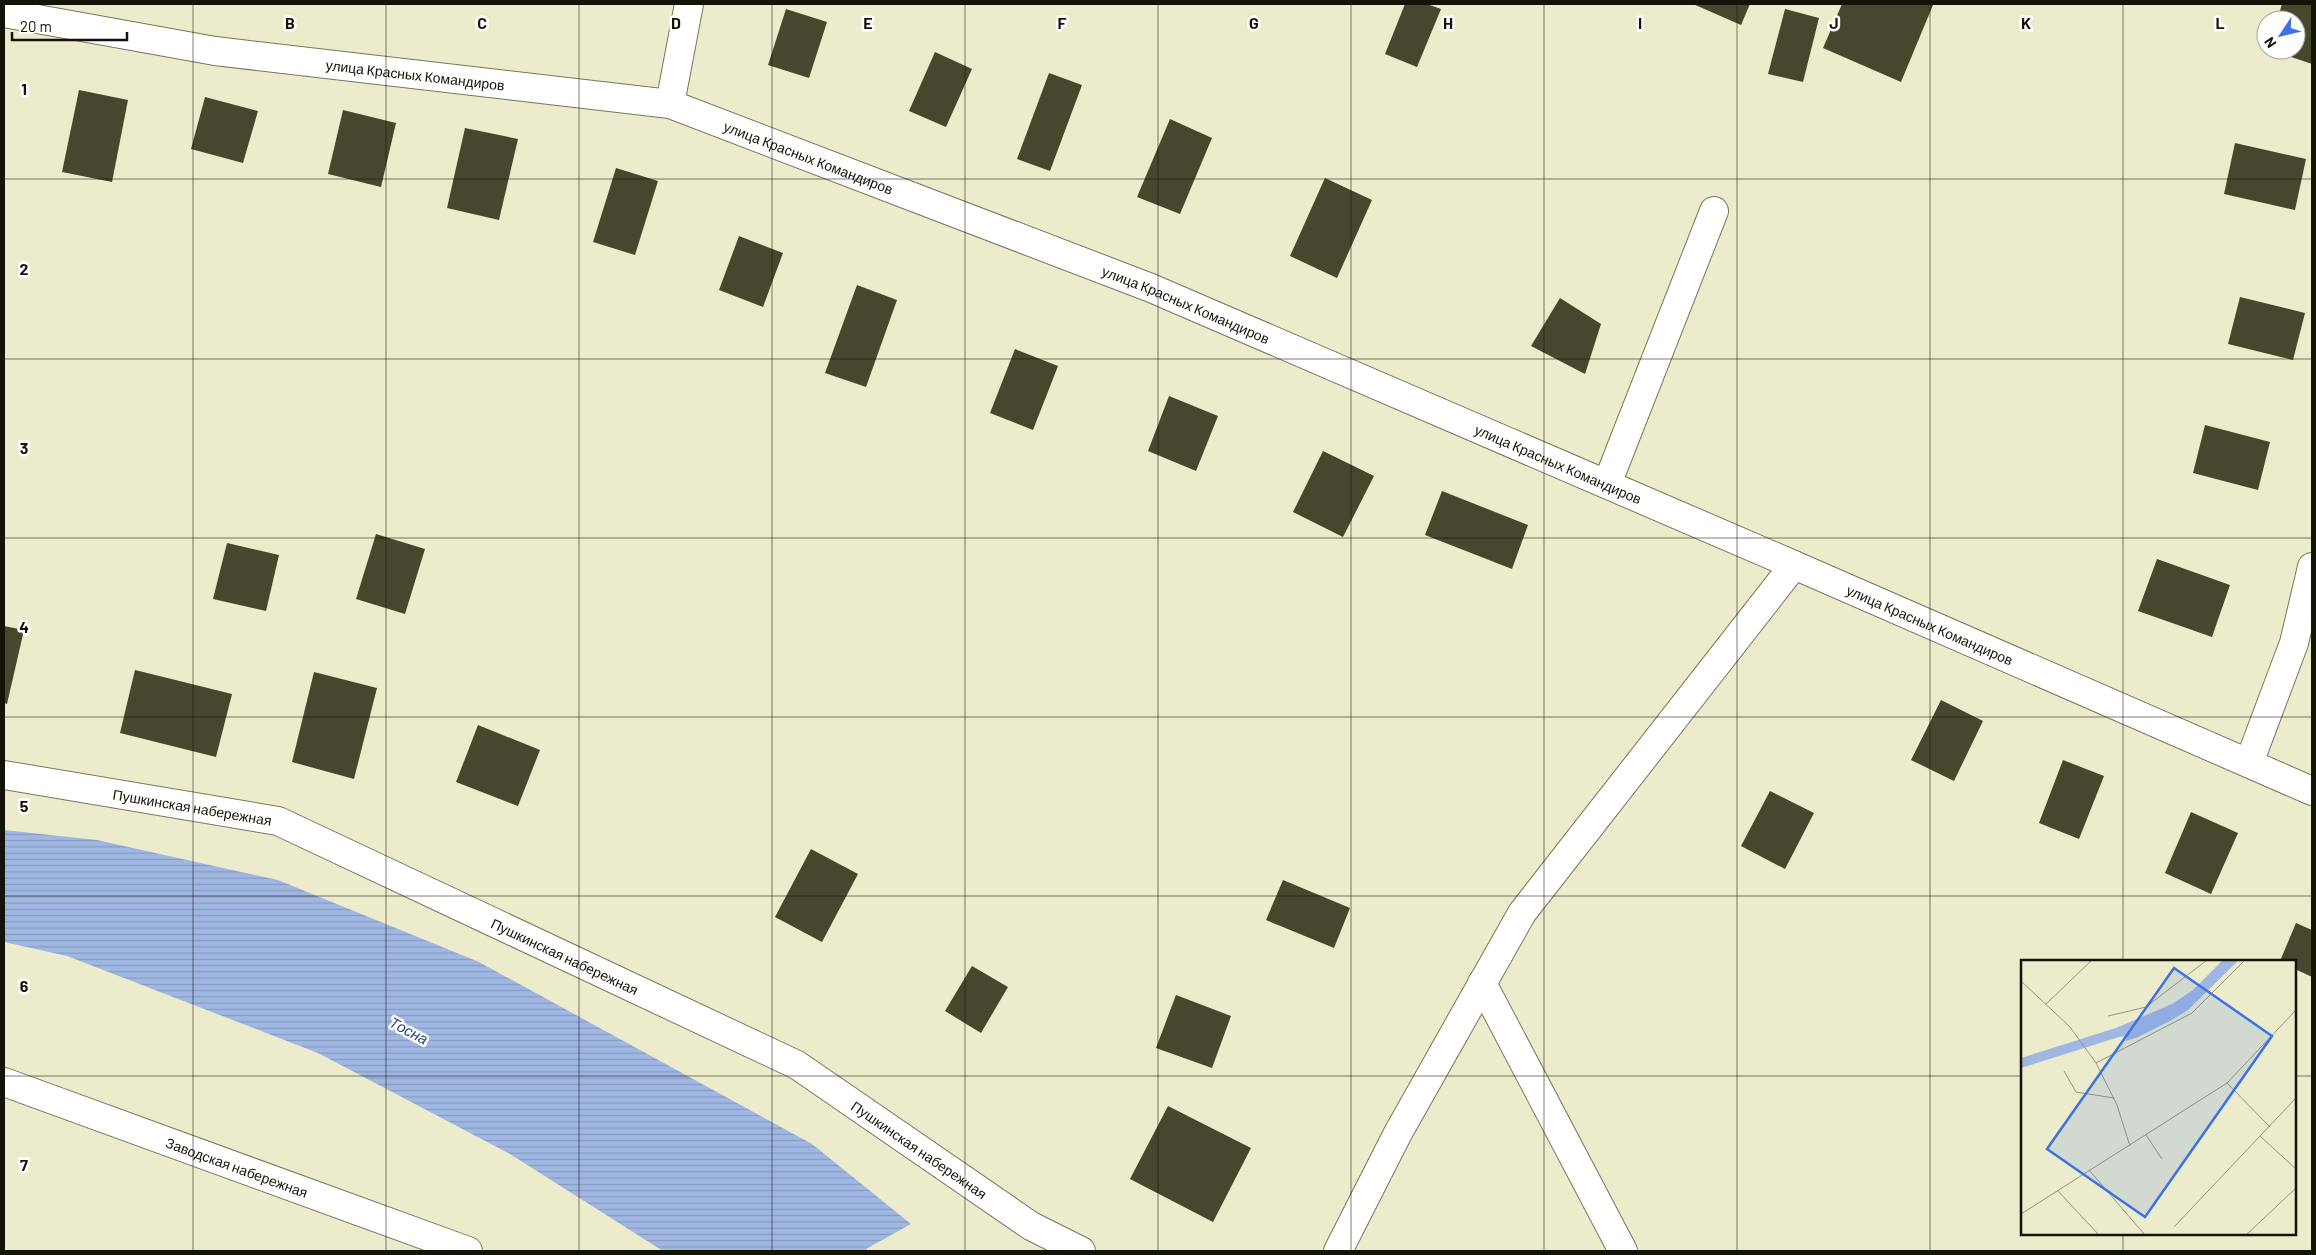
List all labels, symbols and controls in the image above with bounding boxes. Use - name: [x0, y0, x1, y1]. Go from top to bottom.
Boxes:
- scale bar: [12, 10, 128, 42]
- north arrow: [2256, 10, 2306, 60]
- text: B: [285, 13, 295, 32]
- text: C: [477, 13, 487, 32]
- text: D: [671, 13, 681, 32]
- text: E: [863, 13, 873, 32]
- text: F: [1058, 13, 1067, 32]
- text: G: [1249, 13, 1259, 32]
- text: H: [1443, 13, 1453, 32]
- text: I: [1638, 13, 1642, 32]
- text: J: [1829, 13, 1839, 32]
- text: K: [2021, 13, 2031, 32]
- text: L: [2215, 13, 2225, 32]
- text: 20 m: [20, 17, 52, 35]
- text: N: [2260, 34, 2280, 51]
- street label: улица Красных Командиров: [325, 55, 506, 93]
- text: 1: [21, 79, 27, 98]
- street label: улица Красных Командиров: [722, 117, 896, 197]
- text: 2: [20, 259, 29, 278]
- street label: улица Красных Командиров: [1100, 262, 1272, 347]
- street label: улица Красных Командиров: [1472, 420, 1644, 507]
- text: 3: [20, 438, 28, 457]
- street label: улица Красных Командиров: [1844, 581, 2016, 668]
- text: 4: [19, 617, 29, 636]
- street label: Пушкинская набережная: [112, 785, 273, 828]
- text: 5: [20, 796, 29, 815]
- street label: Пушкинская набережная: [489, 914, 641, 998]
- inset map: [2021, 960, 2296, 1235]
- text: 6: [20, 976, 29, 995]
- water label: Тосна: [387, 1012, 431, 1048]
- street label: Пушкинская набережная: [848, 1097, 991, 1202]
- street label: Заводская набережная: [164, 1133, 310, 1201]
- text: 7: [20, 1155, 28, 1174]

